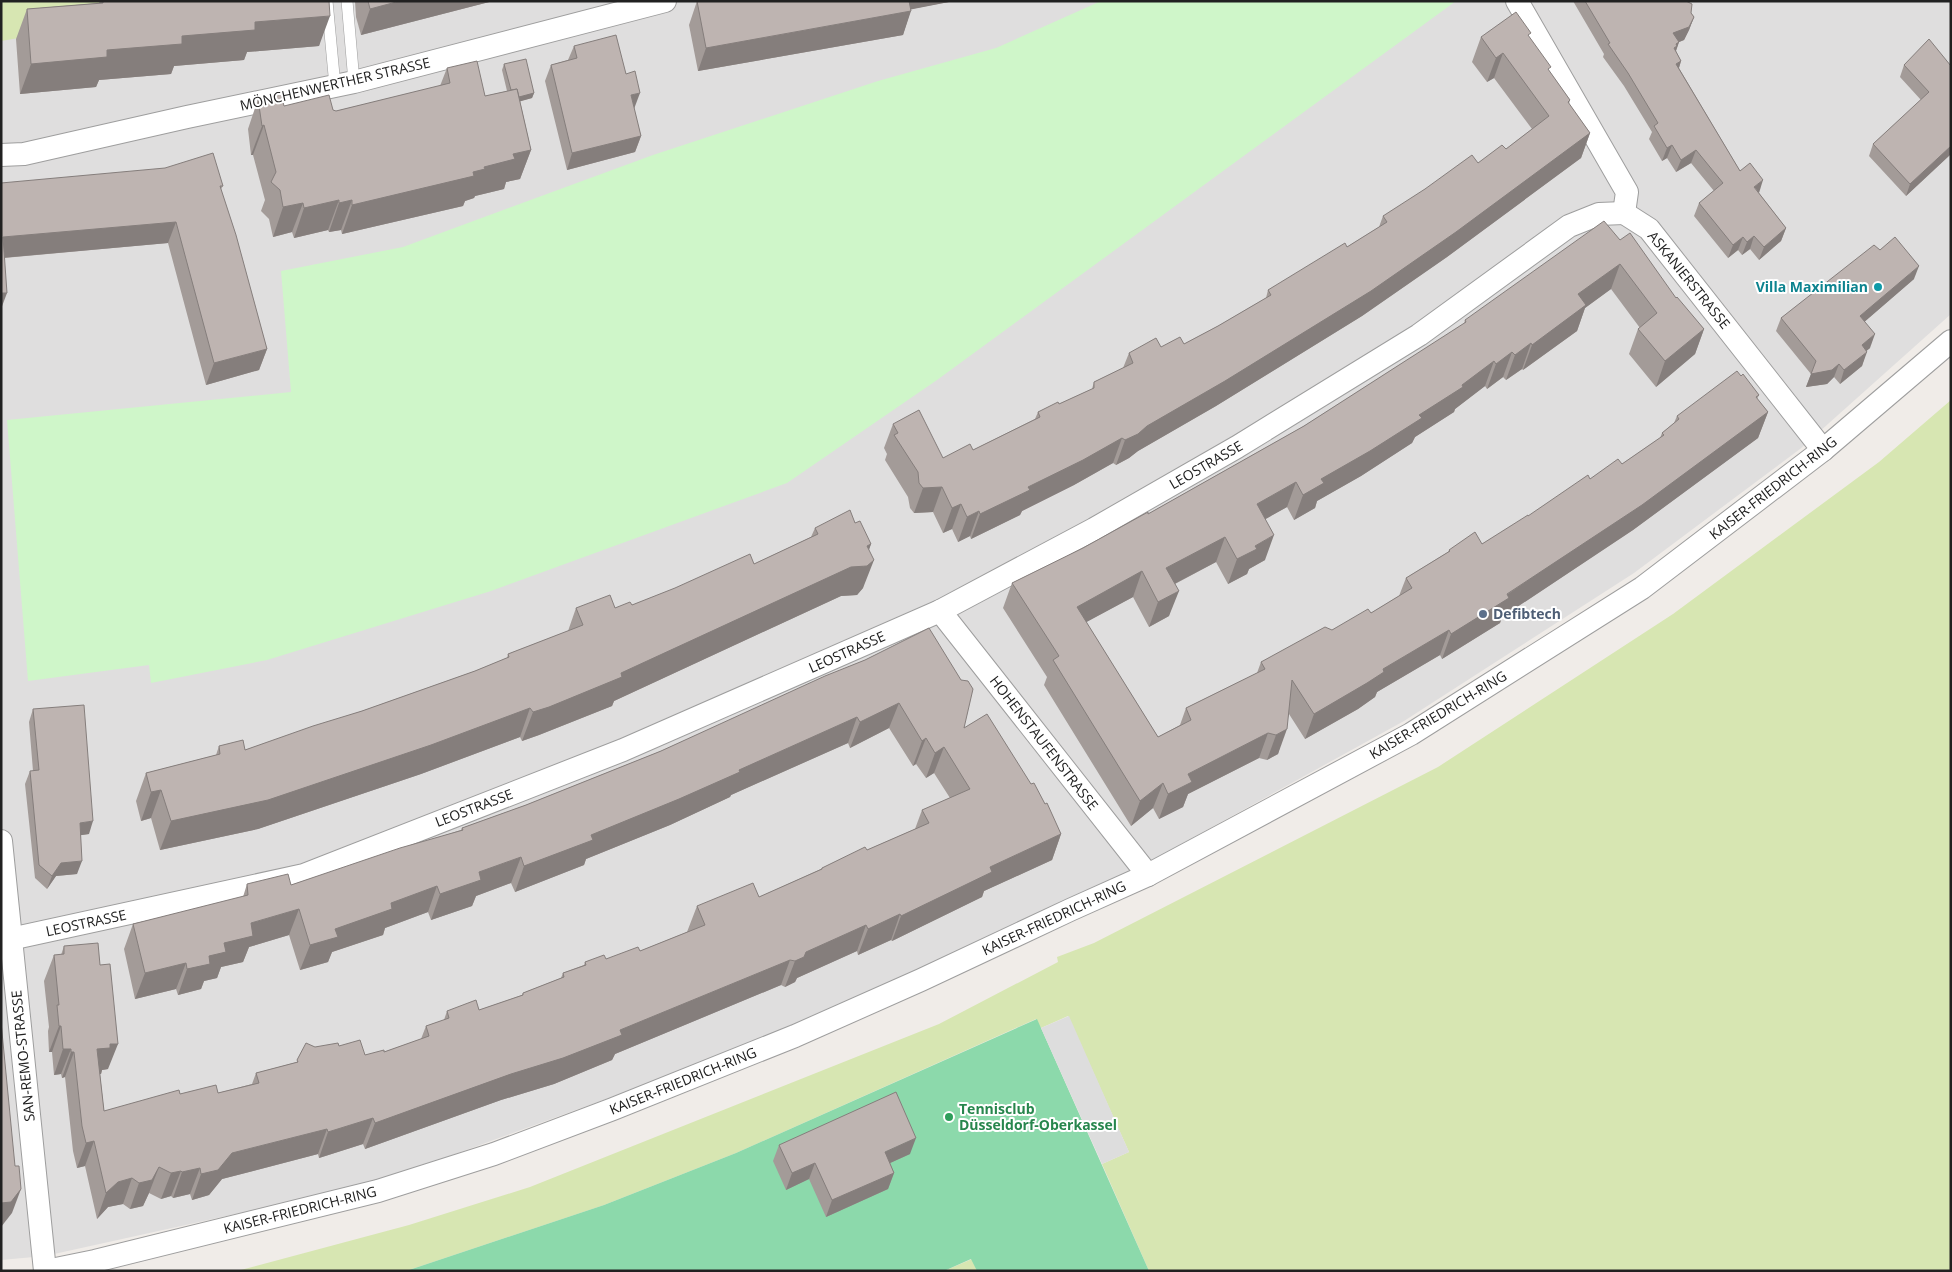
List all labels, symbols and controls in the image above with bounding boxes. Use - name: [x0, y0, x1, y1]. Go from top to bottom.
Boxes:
- street label: MÖNCHENWERTHER STRASSE: [238, 52, 432, 115]
- street label: ASKANIERSTRASSE: [1644, 227, 1735, 333]
- place label: Villa Maximilian: [1756, 277, 1868, 296]
- marker: Villa Maximilian: [1872, 281, 1884, 293]
- street label: KAISER-FRIEDRICH-RING: [1705, 432, 1840, 543]
- street label: LEOSTRASSE: [1165, 436, 1246, 493]
- place label: Defibtech: [1493, 604, 1561, 623]
- marker: Defibtech: [1477, 608, 1489, 620]
- street label: LEOSTRASSE: [805, 626, 888, 677]
- street label: KAISER-FRIEDRICH-RING: [1366, 666, 1510, 763]
- street label: HOHENSTAUFENSTRASSE: [986, 671, 1103, 814]
- street label: LEOSTRASSE: [432, 784, 516, 831]
- street label: KAISER-FRIEDRICH-RING: [979, 876, 1129, 959]
- street label: LEOSTRASSE: [44, 905, 128, 940]
- street label: SAN-REMO-STRASSE: [6, 989, 39, 1123]
- street label: KAISER-FRIEDRICH-RING: [606, 1042, 759, 1119]
- place label: Tennisclub Düsseldorf-Oberkassel: [959, 1099, 1117, 1134]
- marker: Tennisclub Düsseldorf-Oberkassel: [943, 1111, 955, 1123]
- street label: KAISER-FRIEDRICH-RING: [221, 1181, 378, 1238]

